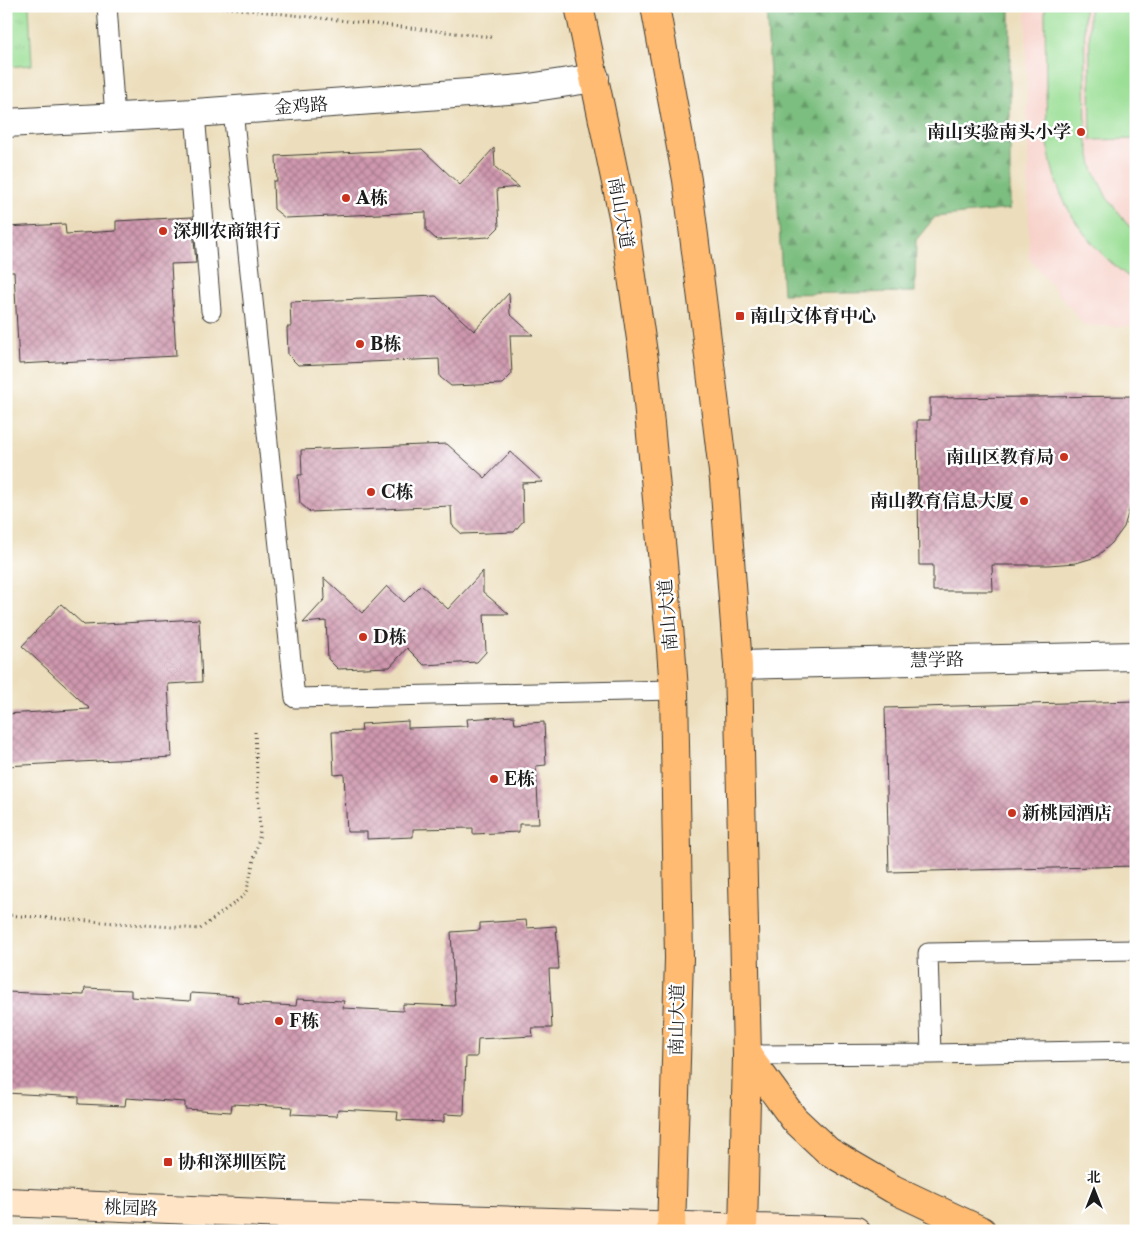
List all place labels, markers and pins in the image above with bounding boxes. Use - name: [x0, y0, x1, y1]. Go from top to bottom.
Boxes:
- place label: 南山实验南头小学: [927, 121, 1071, 143]
- marker: 南山实验南头小学: [1075, 126, 1087, 138]
- place label: A栋: [355, 187, 388, 209]
- marker: A栋: [340, 192, 352, 204]
- place label: 深圳农商银行: [173, 220, 281, 242]
- marker: 深圳农商银行: [157, 225, 169, 237]
- place label: 南山文体育中心: [750, 305, 876, 327]
- marker: 南山文体育中心: [734, 310, 746, 322]
- place label: B栋: [370, 333, 401, 355]
- marker: B栋: [354, 338, 366, 350]
- place label: 南山区教育局: [946, 446, 1054, 468]
- marker: 南山区教育局: [1058, 451, 1070, 463]
- place label: C栋: [381, 481, 413, 503]
- marker: C栋: [365, 486, 377, 498]
- place label: 南山教育信息大厦: [870, 490, 1014, 512]
- marker: 南山教育信息大厦: [1018, 495, 1030, 507]
- place label: D栋: [373, 626, 407, 648]
- marker: D栋: [357, 631, 369, 643]
- place label: E栋: [504, 768, 535, 790]
- marker: E栋: [488, 773, 500, 785]
- place label: 新桃园酒店: [1022, 802, 1112, 824]
- marker: 新桃园酒店: [1006, 807, 1018, 819]
- place label: F栋: [289, 1010, 319, 1032]
- marker: F栋: [273, 1015, 285, 1027]
- place label: 协和深圳医院: [178, 1151, 286, 1173]
- marker: 协和深圳医院: [162, 1156, 174, 1168]

